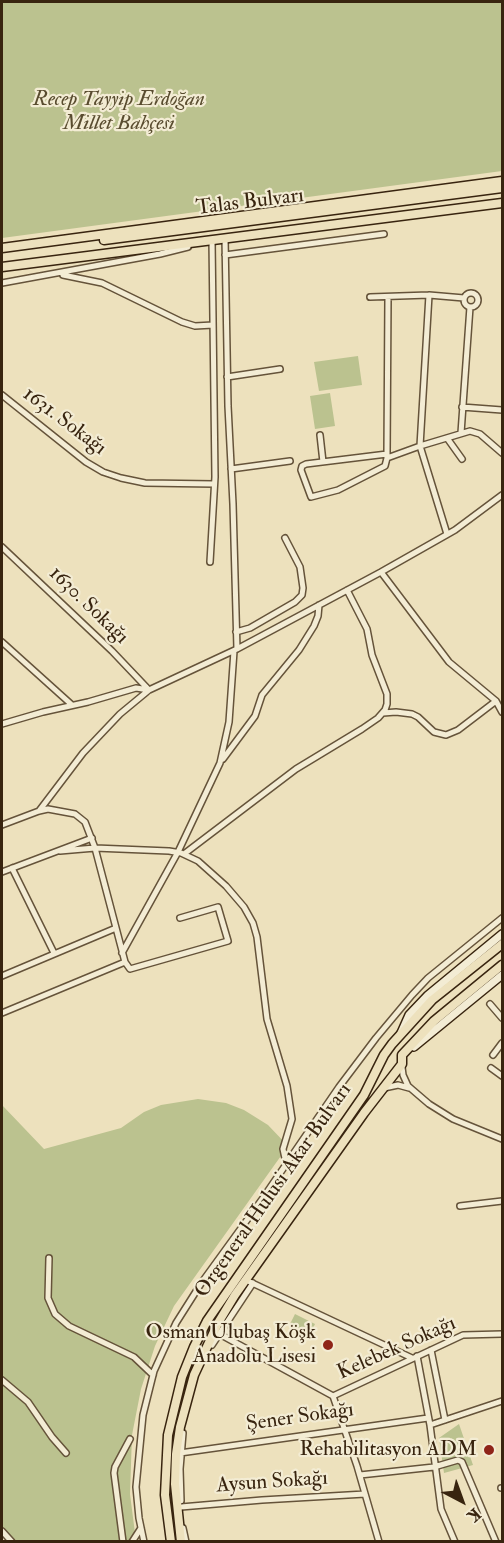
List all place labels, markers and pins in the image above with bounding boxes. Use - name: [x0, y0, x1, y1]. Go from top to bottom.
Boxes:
- place label: Osman Ulubaş Köşk Anadolu Lisesi: [146, 1320, 316, 1370]
- marker: Osman Ulubaş Köşk Anadolu Lisesi: [321, 1338, 335, 1352]
- place label: Rehabilitasyon ADM: [299, 1437, 477, 1463]
- marker: Rehabilitasyon ADM: [482, 1443, 496, 1457]

